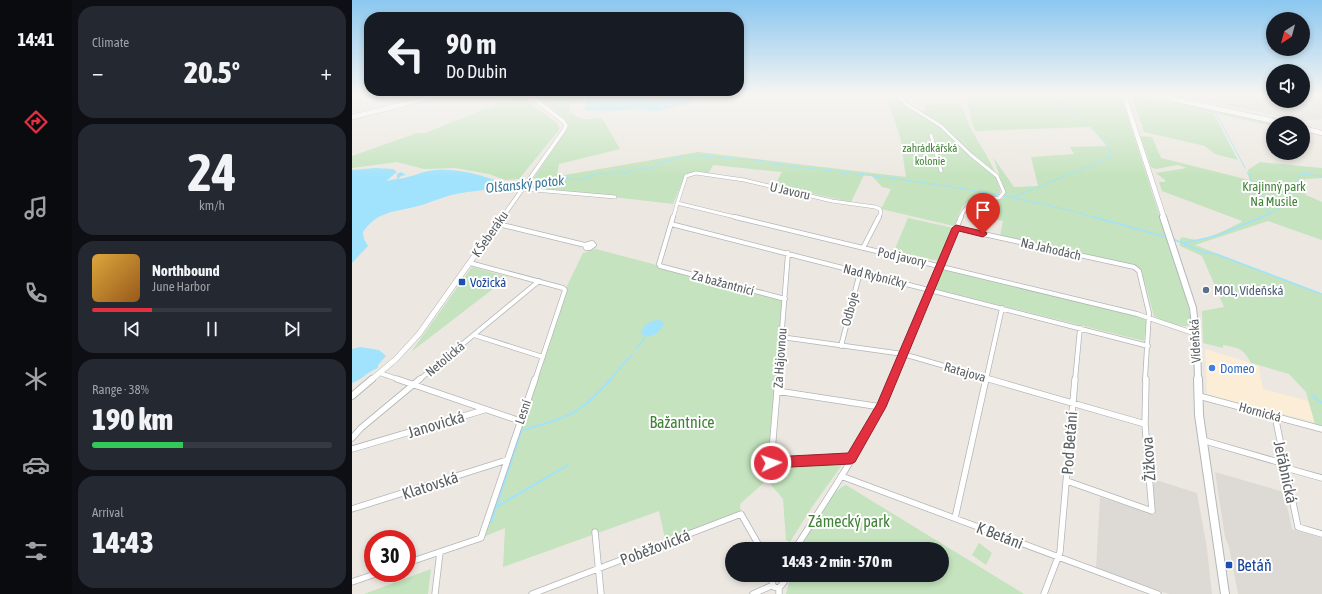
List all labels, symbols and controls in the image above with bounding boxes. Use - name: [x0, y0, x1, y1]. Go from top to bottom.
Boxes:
- north arrow: [1266, 12, 1310, 56]
- map controls: [1266, 12, 1310, 160]
- icon: left: [380, 28, 432, 80]
- text: 90 m: [446, 28, 496, 60]
- text: 14:41: [17, 29, 55, 50]
- text: Climate: [92, 35, 129, 50]
- text: 20.5°: [184, 55, 240, 89]
- text: −: [92, 59, 103, 85]
- text: +: [321, 59, 332, 85]
- text: Do Dubin: [446, 61, 507, 82]
- button: sound: [1266, 64, 1310, 108]
- icon: directions: [22, 108, 50, 136]
- button: layers: [1266, 116, 1310, 160]
- text: 24: [188, 142, 236, 202]
- park label: zahrádkářská kolonie: [903, 142, 957, 167]
- water label: Olšanský potok: [485, 172, 566, 196]
- street label: U Javoru: [768, 179, 812, 203]
- park label: Krajinný park Na Musile: [1242, 179, 1306, 209]
- pin: [966, 193, 1000, 234]
- icon: music: [22, 194, 50, 222]
- text: km/h: [199, 198, 225, 213]
- icon: arrive: [972, 199, 994, 221]
- street label: K Šeberáku: [469, 208, 511, 260]
- street label: Na Jahodách: [1019, 235, 1083, 263]
- street label: Pod javory: [876, 244, 929, 270]
- street label: Nad Rybníčky: [842, 261, 909, 291]
- text: Northbound: [152, 262, 220, 279]
- street label: Za bažantnicí: [690, 268, 756, 298]
- place label: Vožická: [470, 275, 506, 290]
- marker: Vožická: [457, 277, 467, 287]
- icon: phone: [22, 279, 50, 307]
- text: June Harbor: [152, 279, 210, 294]
- place label: MOL, Vídeňská: [1214, 283, 1284, 298]
- marker: MOL, Vídeňská: [1201, 285, 1211, 295]
- street label: Odboje: [838, 290, 862, 328]
- icon: previous: [121, 318, 143, 340]
- icon: pause: [201, 318, 223, 340]
- icon: next: [281, 318, 303, 340]
- street label: Vídeňská: [1186, 319, 1204, 363]
- street label: Za Hájovnou: [770, 327, 790, 389]
- street label: Netolická: [422, 338, 468, 380]
- street label: Ratajova: [942, 359, 988, 385]
- place label: Domeo: [1220, 361, 1255, 376]
- marker: Domeo: [1207, 363, 1217, 373]
- icon: climate: [22, 365, 50, 393]
- text: Range · 38%: [92, 382, 149, 397]
- street label: Lesní: [512, 398, 534, 426]
- street label: Hornická: [1237, 399, 1283, 425]
- text: 190 km: [92, 402, 173, 436]
- street label: Janovická: [405, 407, 467, 441]
- street label: Pod Betání: [1058, 410, 1080, 475]
- park label: Bažantnice: [649, 413, 715, 431]
- street label: Žižkova: [1137, 436, 1159, 482]
- street label: Jeřábnická: [1271, 439, 1301, 505]
- position arrow: [750, 442, 792, 484]
- icon: car: [22, 451, 50, 479]
- street label: Klatovská: [400, 467, 460, 503]
- text: Arrival: [92, 505, 124, 520]
- park label: Zámecký park: [808, 512, 890, 531]
- street label: K Betáni: [974, 518, 1026, 552]
- text: 14:43: [92, 525, 154, 559]
- street label: Poběžovická: [617, 525, 693, 569]
- speed limit sign: 30: [364, 530, 416, 582]
- icon: filters: [22, 537, 50, 565]
- text: 14:43 · 2 min · 570 m: [782, 553, 892, 570]
- place label: Betáň: [1237, 556, 1272, 574]
- marker: Betáň: [1224, 560, 1234, 570]

